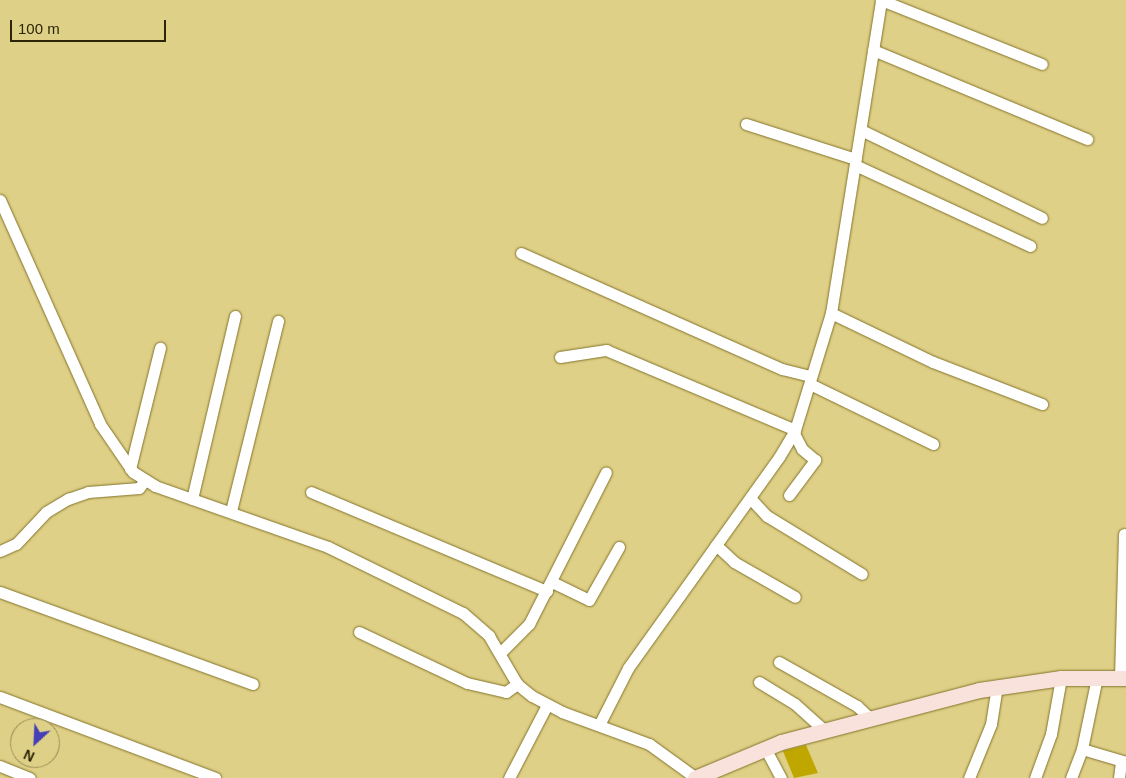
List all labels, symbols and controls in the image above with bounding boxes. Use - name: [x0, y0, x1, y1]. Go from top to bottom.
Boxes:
- scale bar: [12, 10, 169, 42]
- text: 100 m: [18, 20, 60, 37]
- north arrow: [10, 718, 60, 768]
- text: N: [21, 746, 37, 765]

